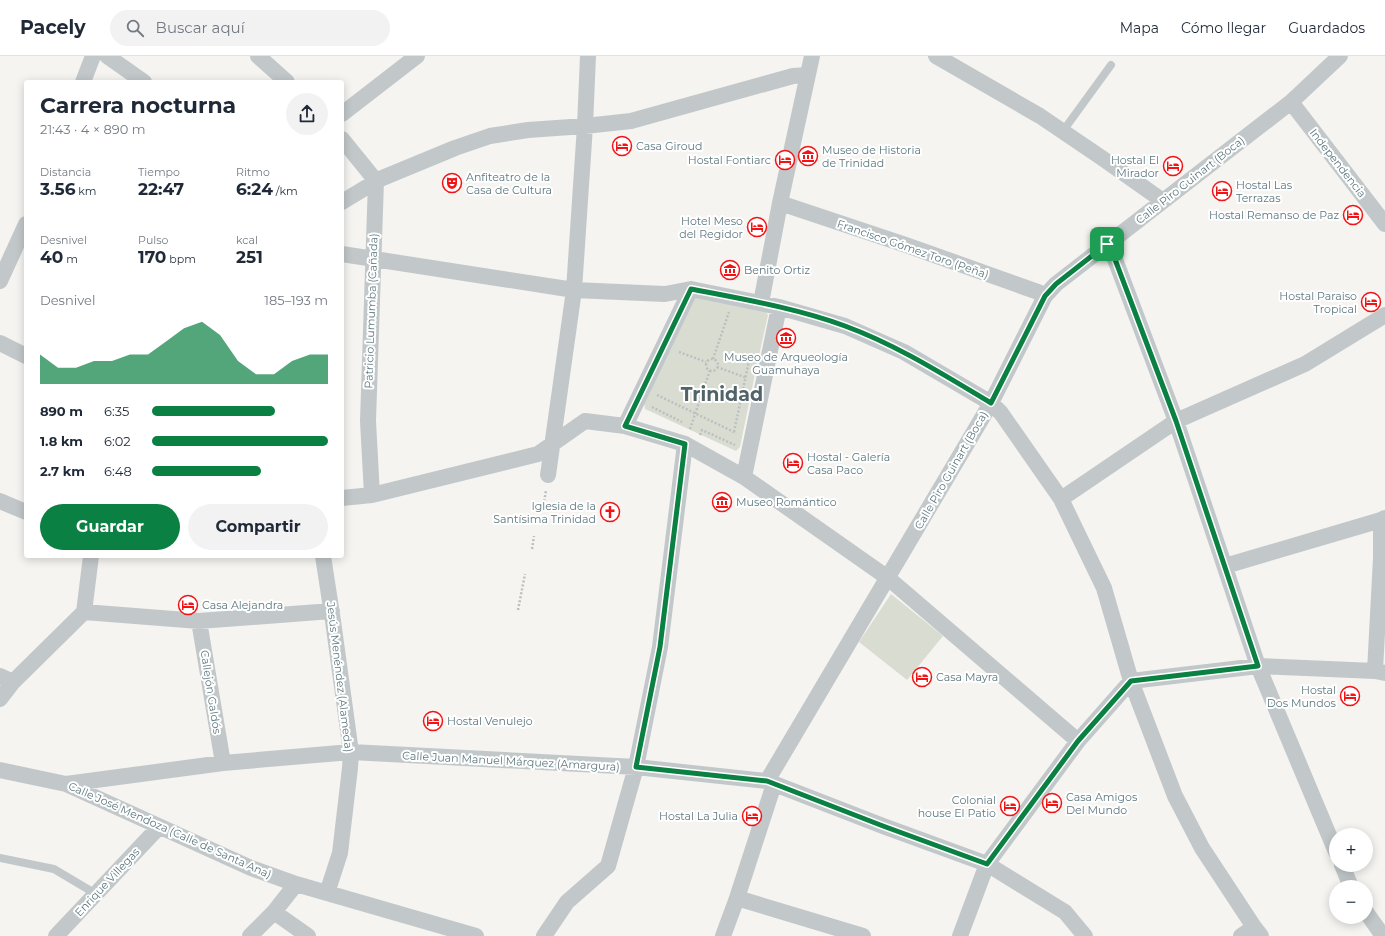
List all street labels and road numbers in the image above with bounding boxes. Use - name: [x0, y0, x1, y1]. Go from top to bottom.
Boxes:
- street label: Independencia: [1307, 126, 1369, 200]
- street label: Calle Piro Guinart (Boca): [1133, 133, 1247, 227]
- street label: Francisco Gómez Toro (Peña): [835, 216, 991, 282]
- street label: Patricio Lumumba (Cañada): [361, 233, 381, 389]
- street label: Calle Piro Guinart (Boca): [911, 408, 991, 532]
- street label: Jesús Menéndez (Alameda): [324, 600, 356, 753]
- street label: Callejón Galdós: [197, 649, 225, 735]
- street label: Calle Juan Manuel Márquez (Amargura): [402, 748, 620, 774]
- street label: Calle José Mendoza (Calle de Santa Ana): [66, 779, 274, 881]
- street label: Enrique Villegas: [72, 844, 143, 919]

